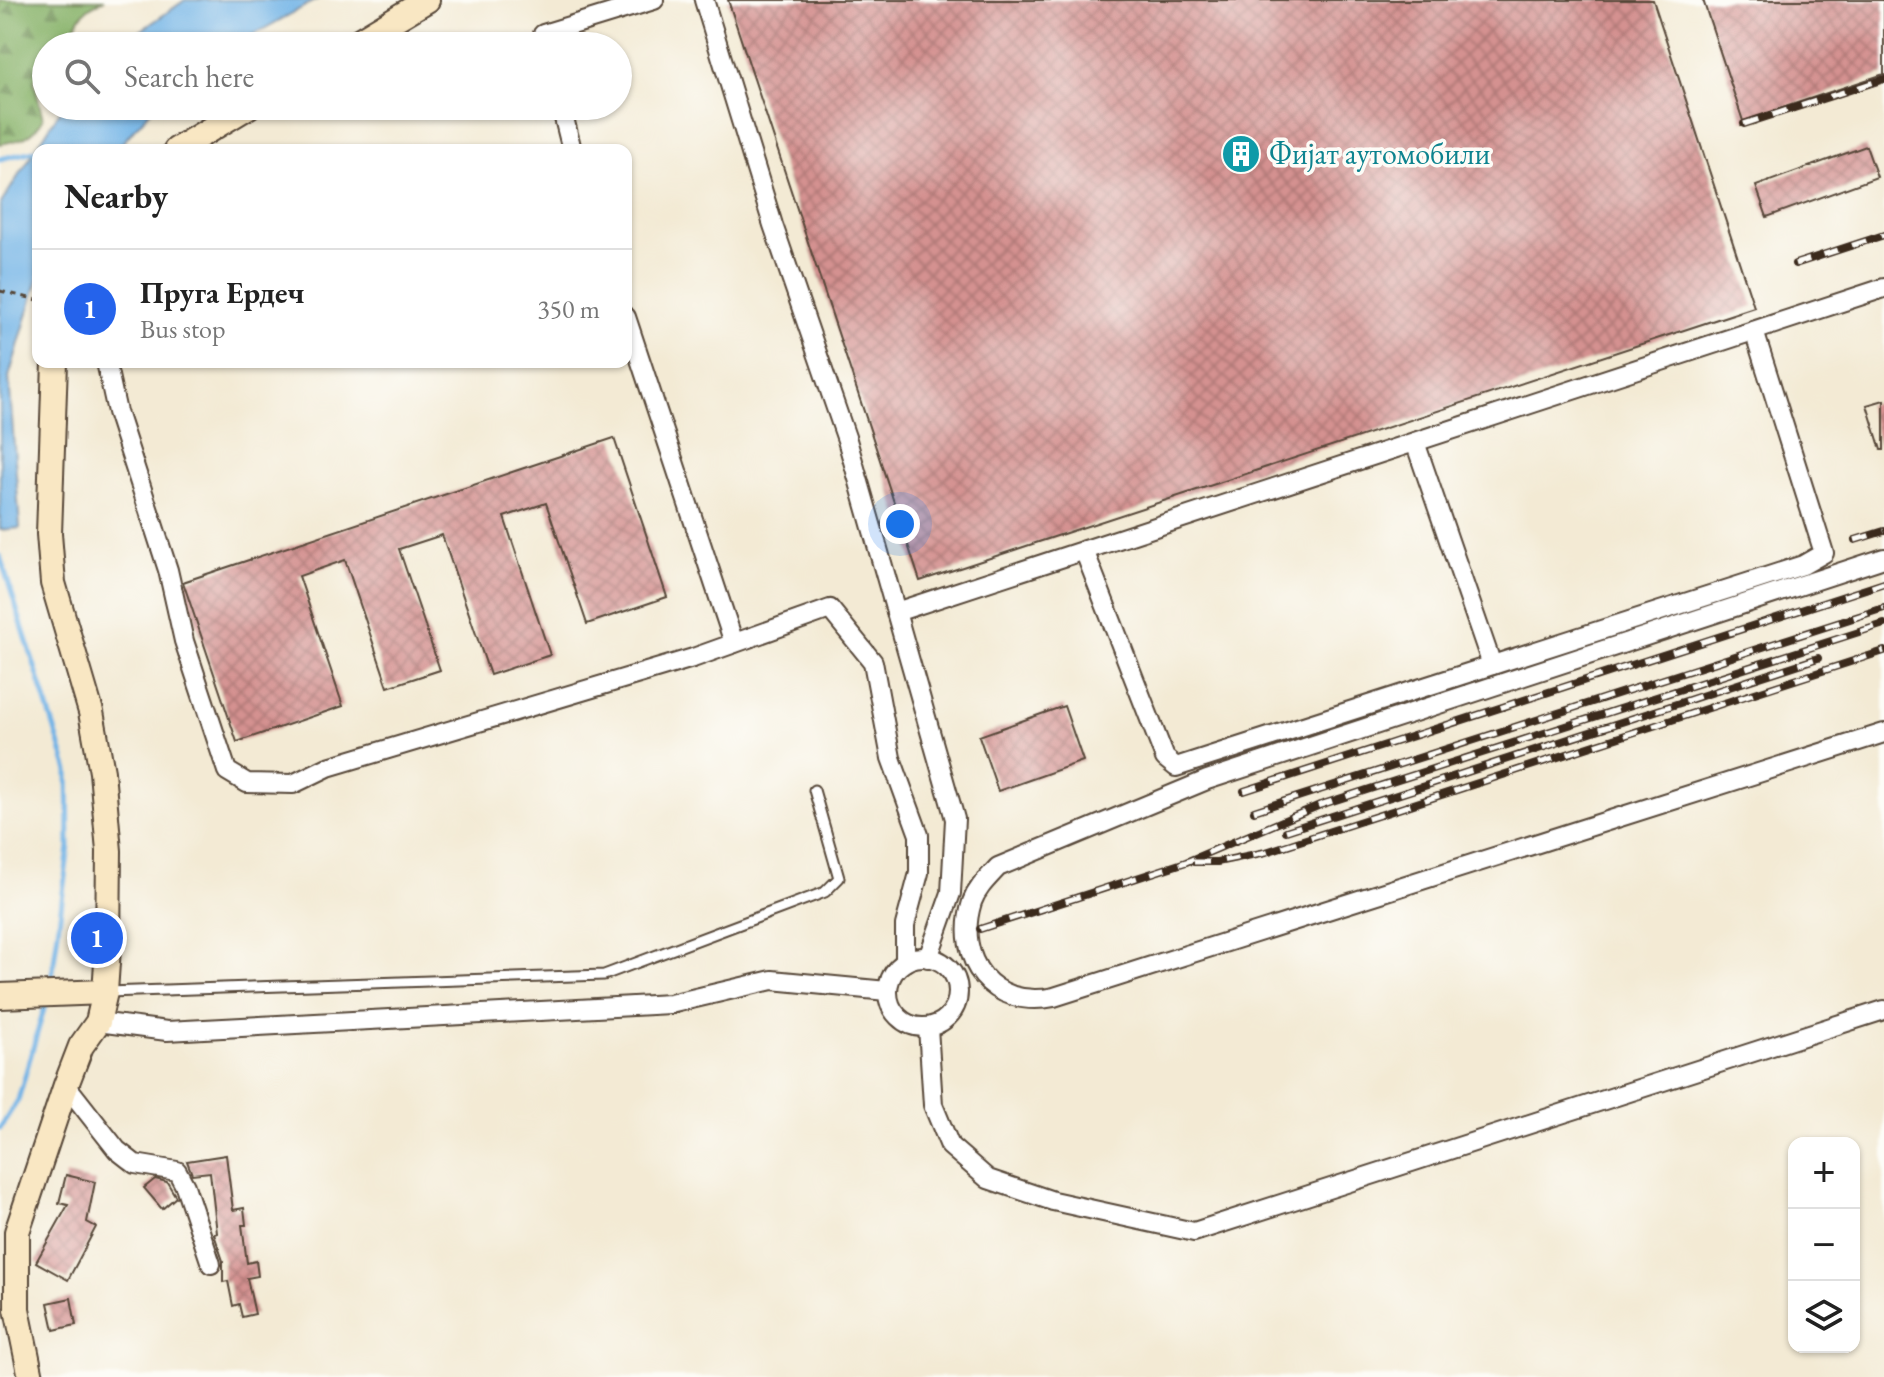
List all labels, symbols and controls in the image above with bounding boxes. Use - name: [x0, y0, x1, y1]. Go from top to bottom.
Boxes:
- search box: [32, 32, 632, 120]
- icon: search: [60, 54, 104, 98]
- text: Search here: [124, 57, 254, 96]
- building icon: Фијат аутомобили: [1220, 133, 1262, 175]
- place label: Фијат аутомобили: [1269, 134, 1490, 173]
- text: Nearby: [64, 174, 168, 218]
- text: Пруга Ердеч: [140, 273, 305, 312]
- text: 1: [83, 292, 97, 326]
- text: 350 m: [537, 292, 600, 326]
- text: Bus stop: [140, 312, 226, 346]
- your location: [880, 504, 920, 544]
- pin: 1: [71, 908, 123, 968]
- map controls: [1788, 1137, 1860, 1353]
- button: +: [1788, 1137, 1860, 1209]
- button: −: [1788, 1209, 1860, 1281]
- button: layers: [1788, 1281, 1860, 1353]

